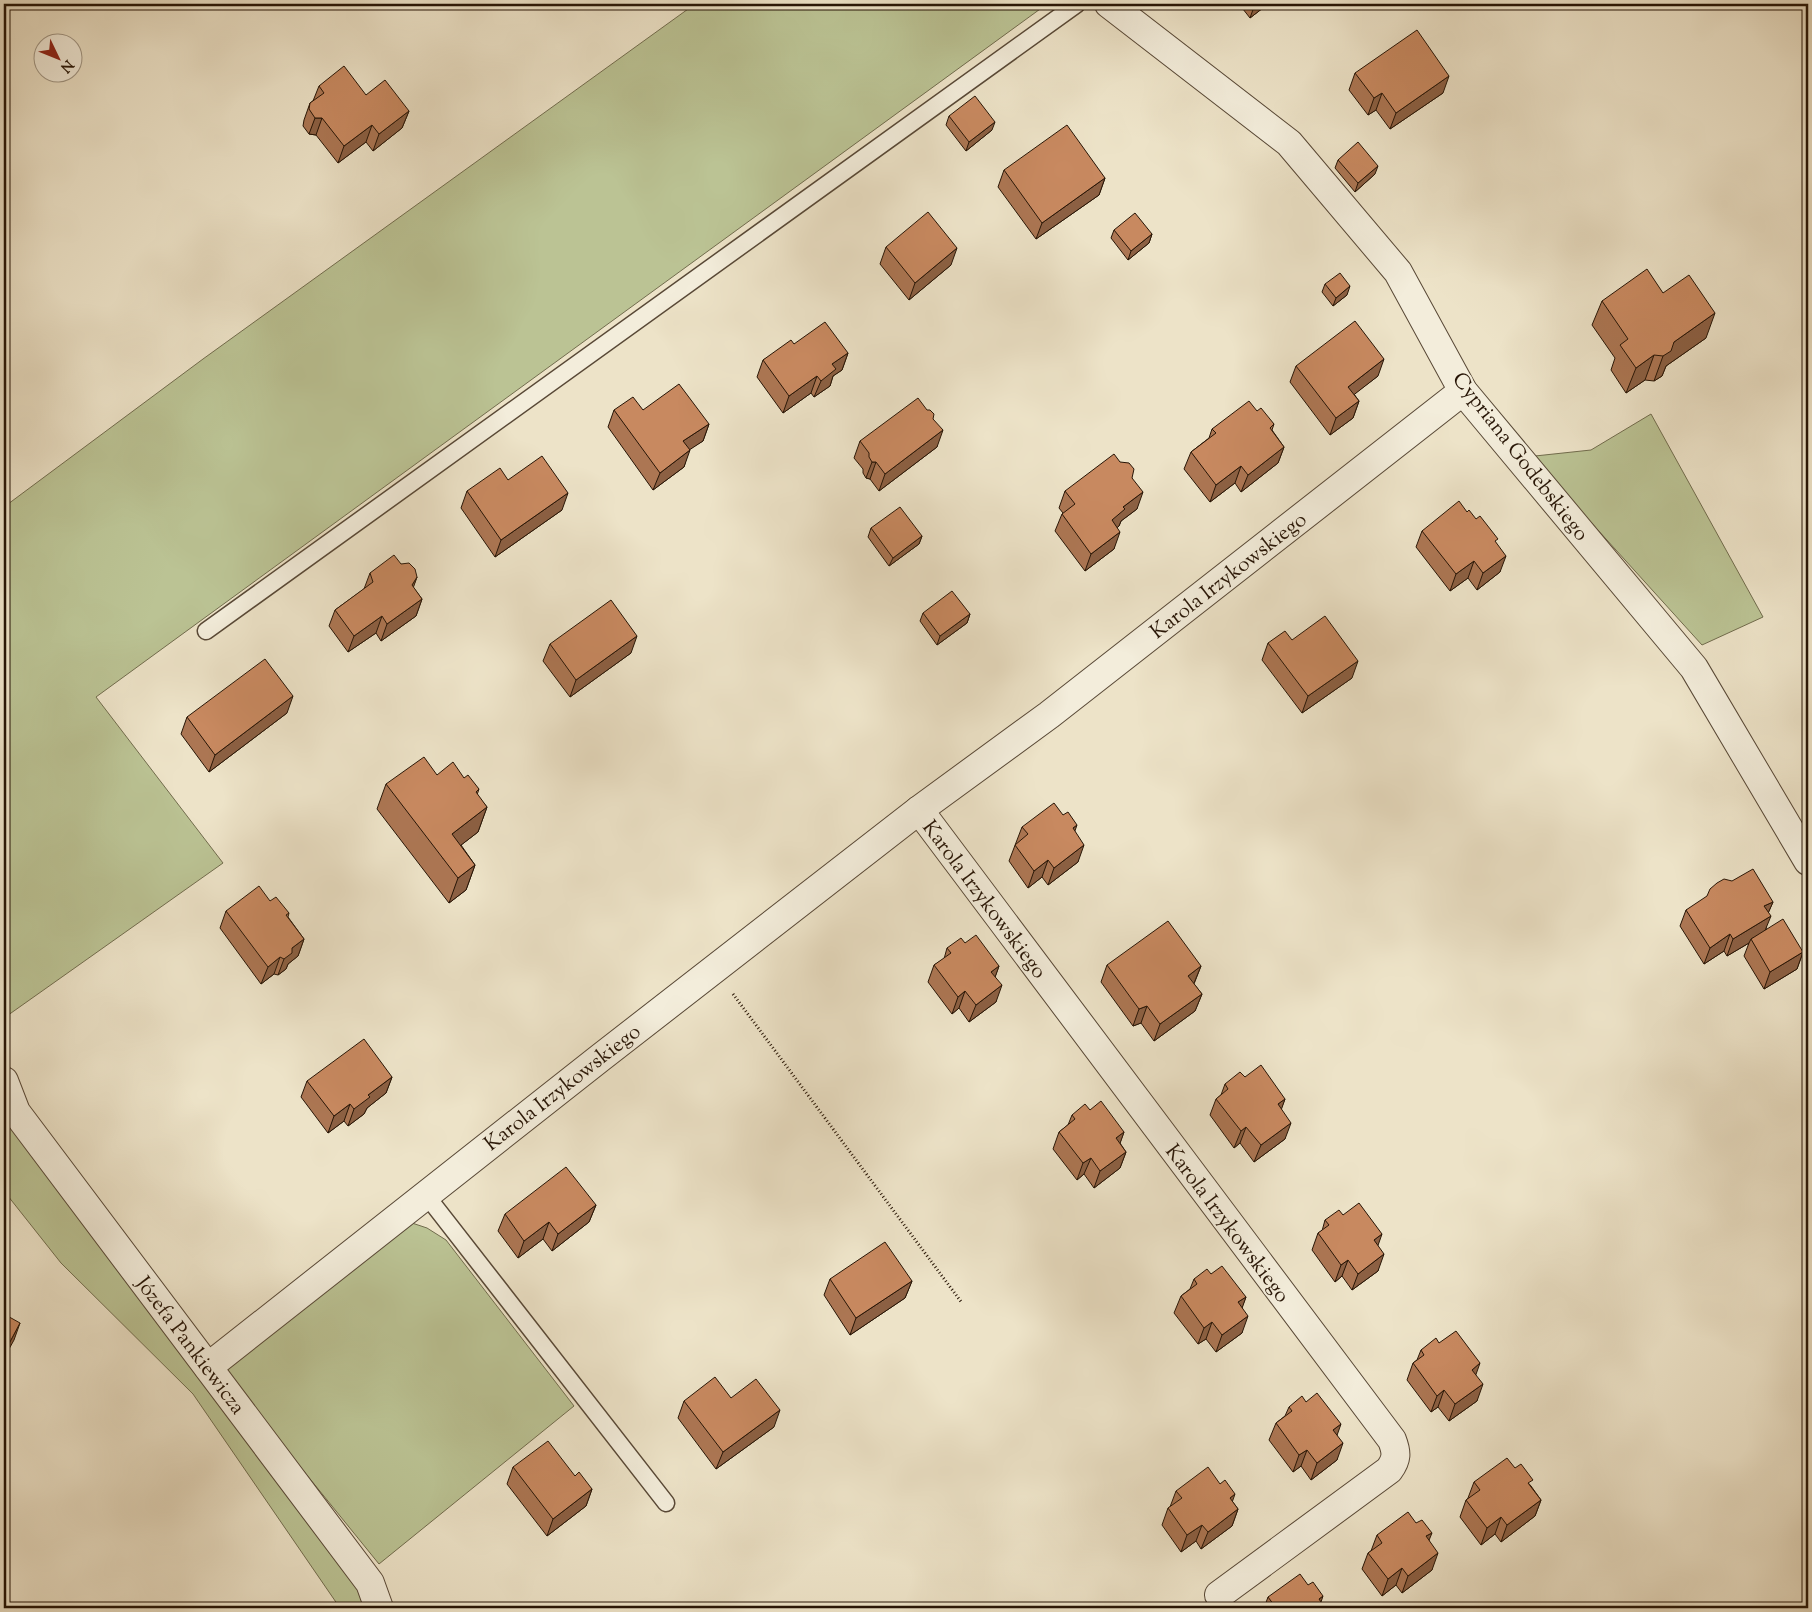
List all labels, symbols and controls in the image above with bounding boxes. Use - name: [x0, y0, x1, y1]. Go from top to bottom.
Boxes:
- north arrow: [32, 32, 82, 82]
- text: N: [55, 55, 77, 76]
- street label: Cypriana Godebskiego: [1444, 366, 1595, 548]
- street label: Karola Irzykowskiego: [1145, 506, 1314, 647]
- street label: Karola Irzykowskiego: [914, 815, 1053, 986]
- street label: Karola Irzykowskiego: [479, 1018, 648, 1159]
- street label: Karola Irzykowskiego: [1157, 1139, 1296, 1310]
- street label: Józefa Pankiewicza: [127, 1270, 251, 1422]

